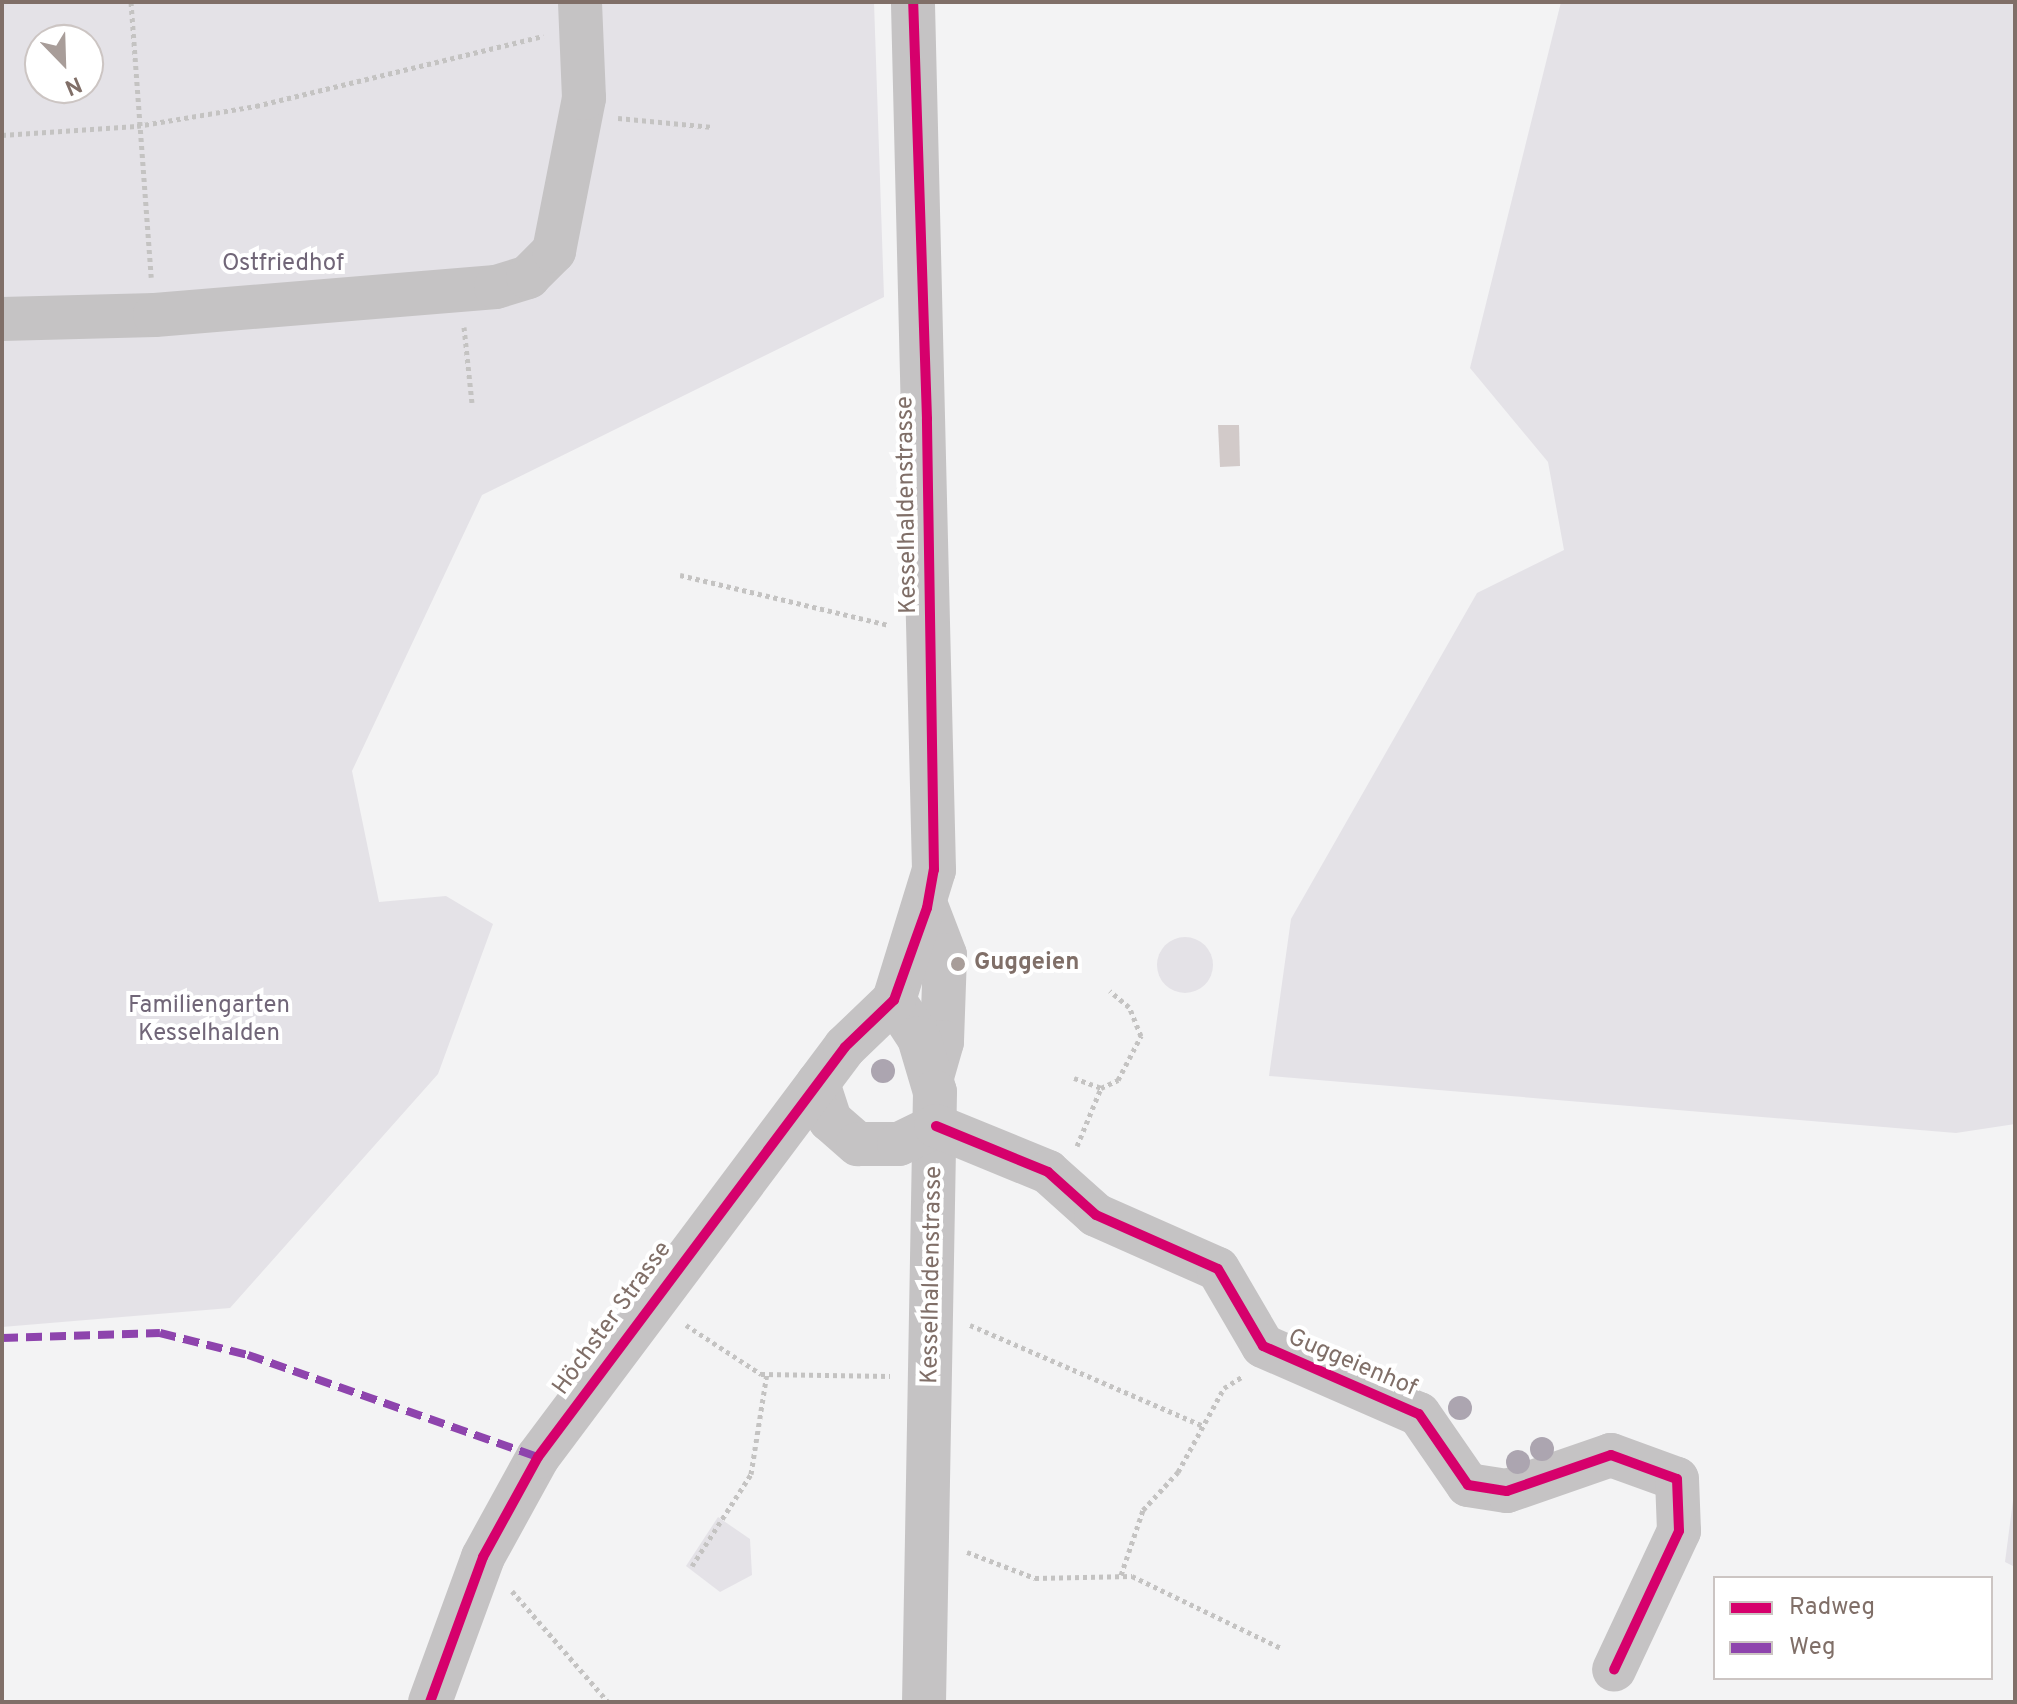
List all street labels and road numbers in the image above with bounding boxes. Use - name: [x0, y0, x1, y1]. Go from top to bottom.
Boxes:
- street label: Kesselhaldenstrasse: [892, 396, 924, 614]
- street label: Kesselhaldenstrasse: [917, 1166, 949, 1384]
- street label: Höchster Strasse: [548, 1237, 678, 1401]
- street label: Guggeienhof: [1283, 1324, 1421, 1404]

